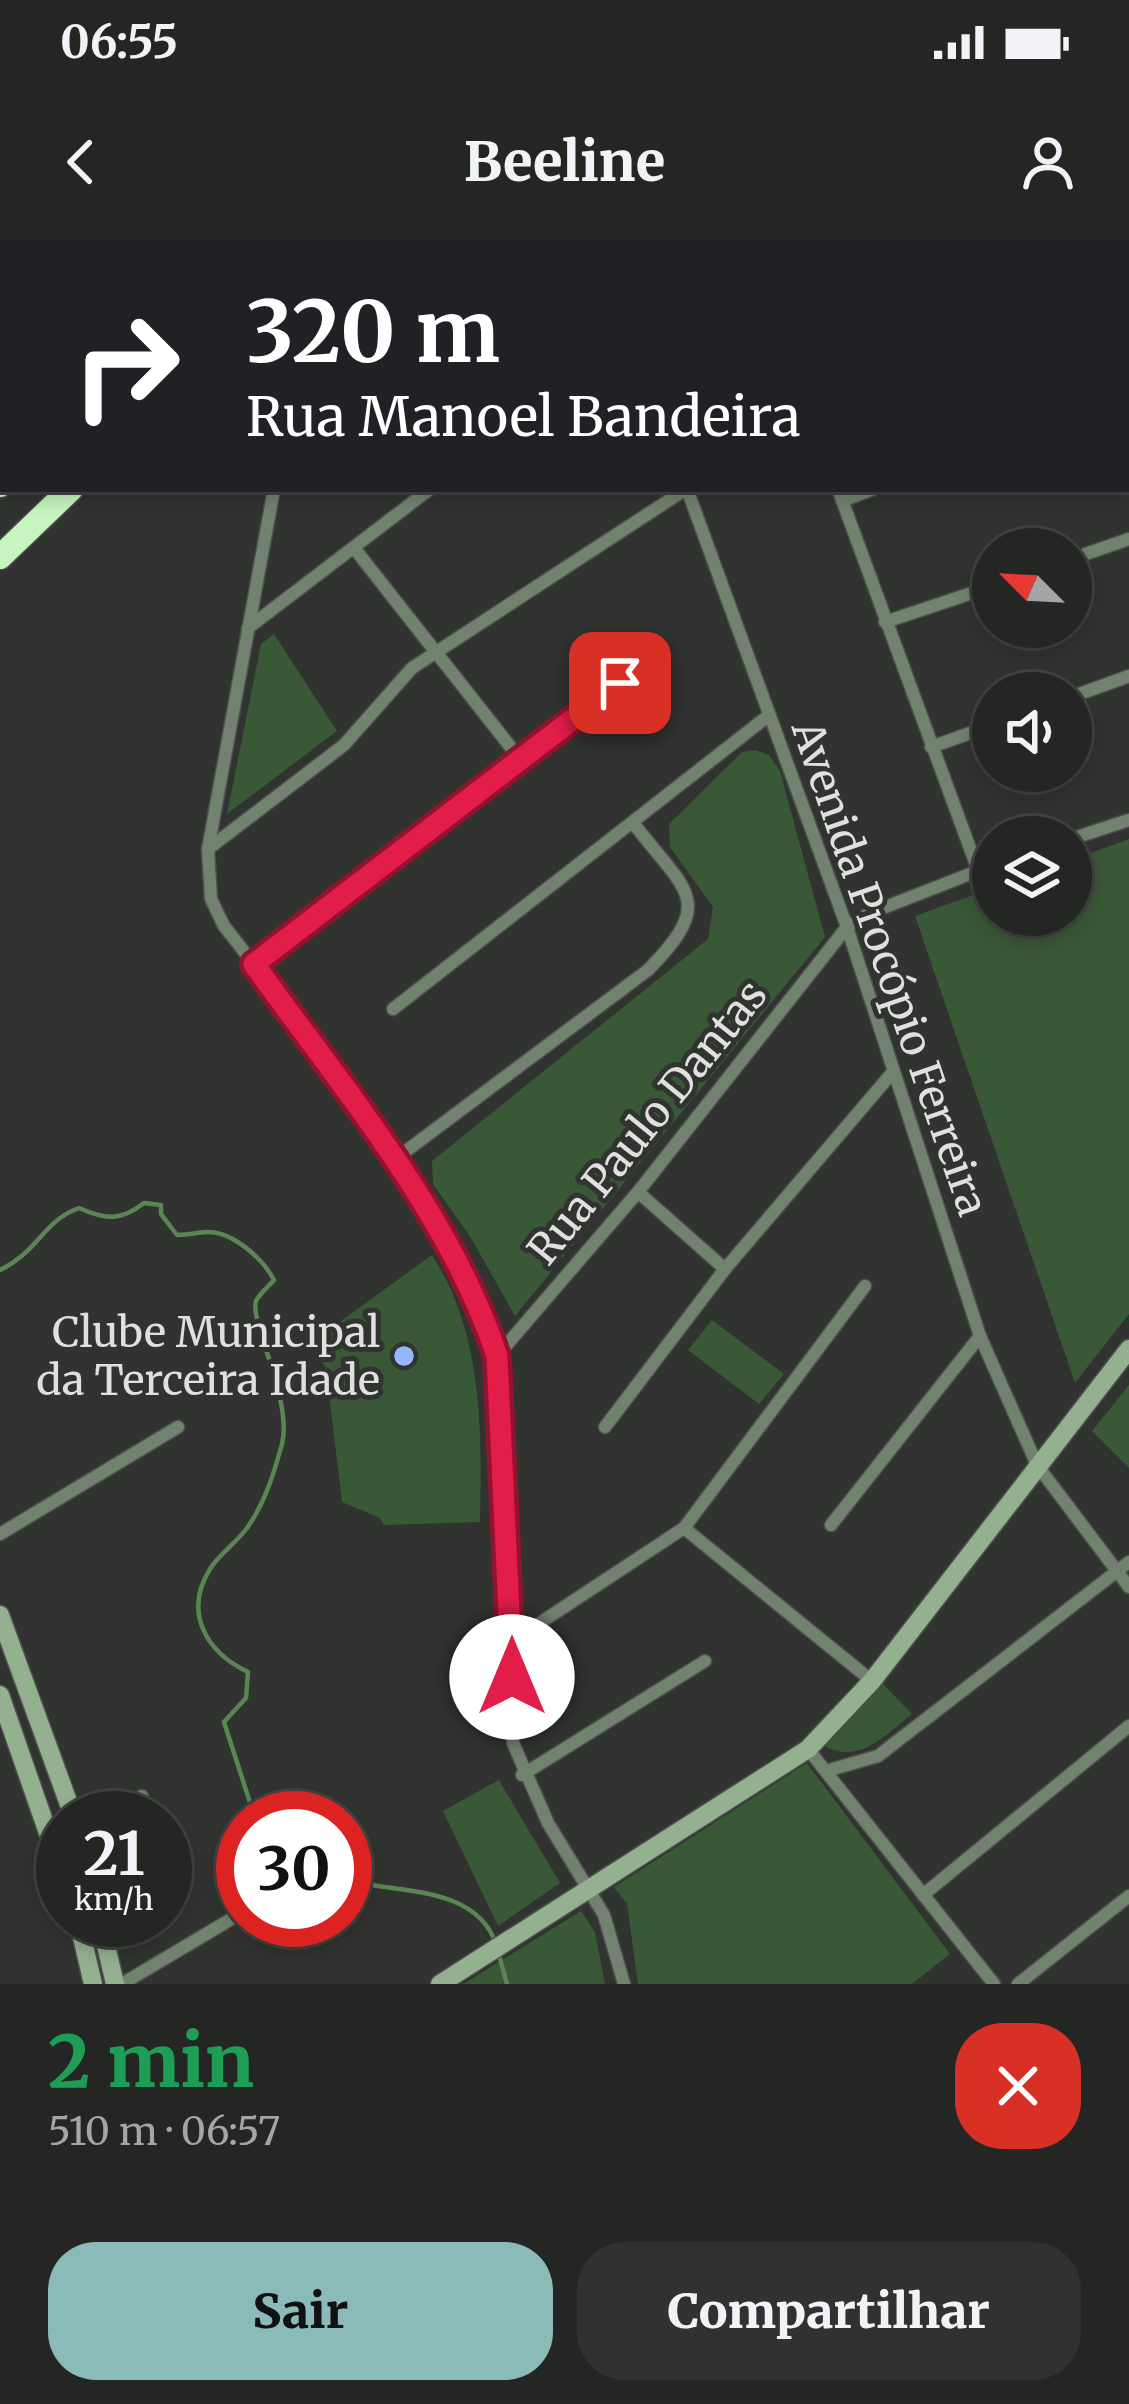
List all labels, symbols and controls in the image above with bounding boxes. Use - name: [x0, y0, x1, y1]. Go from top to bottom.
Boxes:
- text: 06:55: [60, 14, 178, 70]
- text: Beeline: [464, 128, 665, 196]
- icon: back: [48, 129, 114, 195]
- icon: person: [1015, 129, 1081, 195]
- text: 320 m: [246, 279, 500, 385]
- icon: right: [48, 288, 204, 444]
- text: Rua Manoel Bandeira: [246, 383, 801, 451]
- north arrow: [972, 528, 1092, 648]
- map controls: [972, 528, 1092, 936]
- pin: [569, 632, 671, 734]
- icon: arrive: [587, 650, 653, 716]
- button: sound: [972, 672, 1092, 792]
- street label: Avenida Procópio Ferreira: [780, 713, 999, 1222]
- button: layers: [972, 816, 1092, 936]
- street label: Rua Paulo Dantas: [516, 969, 778, 1275]
- place label: Clube Municipal da Terceira Idade: [36, 1306, 380, 1406]
- marker: Clube Municipal da Terceira Idade: [391, 1343, 417, 1369]
- position arrow: [449, 1614, 575, 1740]
- speed limit sign: 30: [216, 1791, 372, 1947]
- text: 21: [83, 1816, 145, 1891]
- text: km/h: [74, 1880, 154, 1918]
- text: 2 min: [48, 2016, 254, 2107]
- button: close: [955, 2023, 1081, 2149]
- text: 510 m · 06:57: [48, 2107, 280, 2156]
- button: Sair: [48, 2242, 553, 2380]
- button: Compartilhar: [577, 2242, 1081, 2380]

